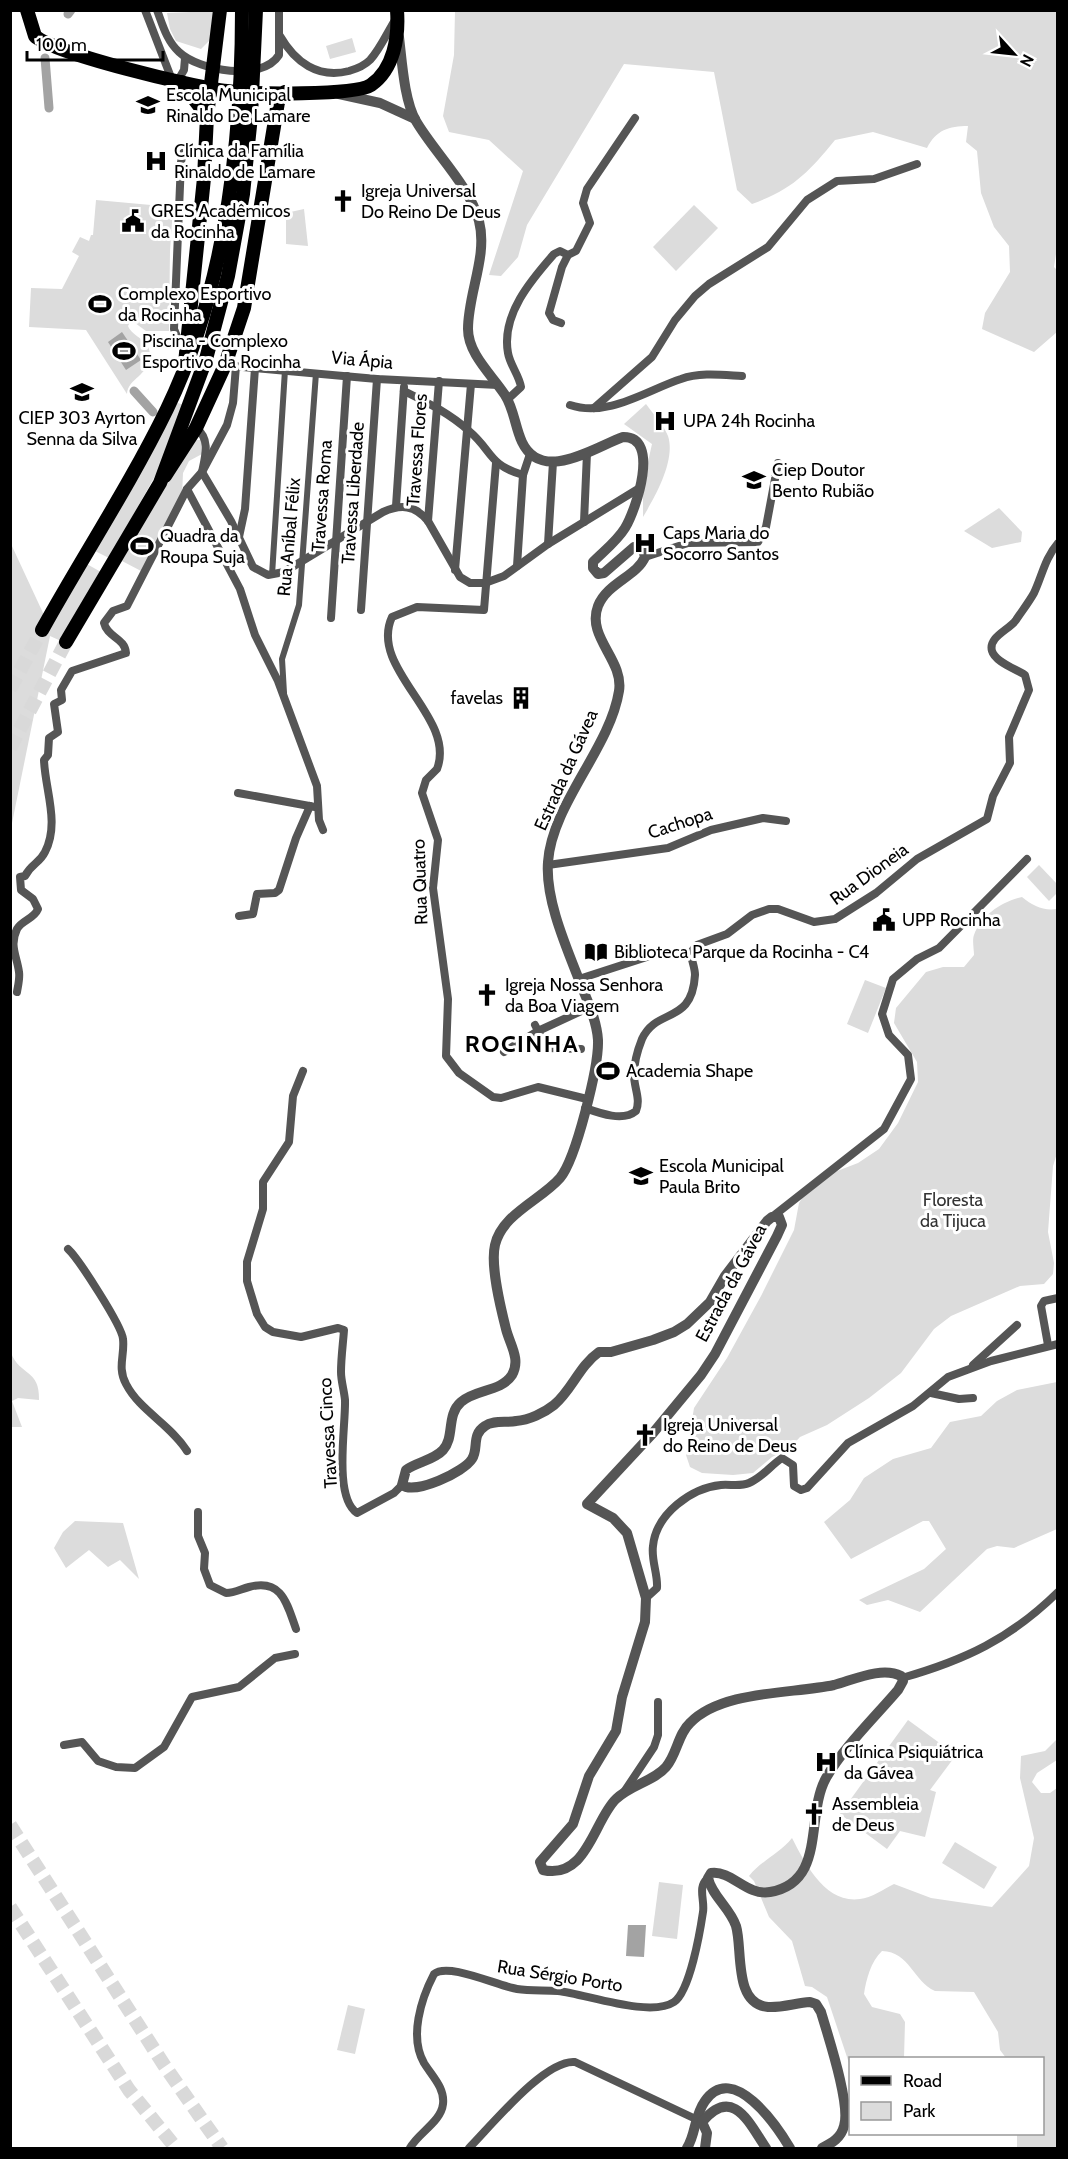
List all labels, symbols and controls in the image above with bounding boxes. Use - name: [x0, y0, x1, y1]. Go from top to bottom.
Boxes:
- scale bar: [27, 24, 164, 62]
- north arrow: [984, 24, 1044, 84]
- text: 100 m: [36, 34, 87, 56]
- text: N: [1016, 51, 1038, 70]
- place label: Escola Municipal Rinaldo De Lamare: [166, 84, 310, 127]
- school or university icon: Escola Municipal Rinaldo De Lamare: [135, 92, 161, 118]
- place label: Clínica da Família Rinaldo de Lamare: [174, 140, 315, 183]
- hospital icon: Clínica da Família Rinaldo de Lamare: [143, 148, 169, 174]
- place label: Igreja Universal Do Reino De Deus: [361, 180, 501, 223]
- church icon: Igreja Universal Do Reino De Deus: [330, 188, 356, 214]
- place label: GRES Acadêmicos da Rocinha: [151, 200, 290, 243]
- public building icon: GRES Acadêmicos da Rocinha: [120, 208, 146, 234]
- place label: Complexo Esportivo da Rocinha: [118, 283, 272, 326]
- sports icon: Complexo Esportivo da Rocinha: [87, 291, 113, 317]
- place label: Piscina - Complexo Esportivo da Rocinha: [142, 330, 301, 373]
- sports icon: Piscina - Complexo Esportivo da Rocinha: [111, 338, 137, 364]
- street label: Via Ápia: [330, 346, 394, 374]
- school or university icon: CIEP 303 Ayrton Senna da Silva: [69, 379, 95, 405]
- street label: Travessa Flores: [402, 393, 432, 507]
- place label: CIEP 303 Ayrton Senna da Silva: [18, 407, 146, 450]
- hospital icon: UPA 24h Rocinha: [652, 408, 678, 434]
- place label: UPA 24h Rocinha: [683, 410, 816, 432]
- street label: Travessa Liberdade: [337, 421, 369, 565]
- street label: Travessa Roma: [307, 439, 337, 553]
- place label: Ciep Doutor Bento Rubião: [772, 459, 874, 502]
- school or university icon: Ciep Doutor Bento Rubião: [741, 467, 767, 493]
- street label: Rua Aníbal Félix: [273, 476, 305, 597]
- place label: Caps Maria do Socorro Santos: [663, 522, 779, 565]
- place label: Quadra da Roupa Suja: [160, 525, 245, 568]
- hospital icon: Caps Maria do Socorro Santos: [632, 530, 658, 556]
- sports icon: Quadra da Roupa Suja: [129, 533, 155, 559]
- building icon: favelas: [508, 685, 534, 711]
- place label: favelas: [451, 687, 503, 709]
- street label: Estrada da Gávea: [530, 706, 603, 834]
- street label: Cachopa: [645, 802, 715, 844]
- street label: Rua Dioneia: [826, 838, 913, 910]
- street label: Rua Quatro: [408, 839, 432, 925]
- public building icon: UPP Rocinha: [871, 907, 897, 933]
- place label: UPP Rocinha: [902, 909, 1001, 931]
- library icon: Biblioteca Parque da Rocinha - C4: [583, 939, 609, 965]
- place label: Biblioteca Parque da Rocinha - C4: [614, 941, 869, 963]
- place label: Igreja Nossa Senhora da Boa Viagem: [505, 974, 663, 1017]
- church icon: Igreja Nossa Senhora da Boa Viagem: [474, 982, 500, 1008]
- district label: ROCINHA: [465, 1029, 579, 1058]
- sports icon: Academia Shape: [595, 1058, 621, 1084]
- place label: Academia Shape: [626, 1060, 753, 1082]
- place label: Escola Municipal Paula Brito: [659, 1155, 785, 1198]
- school or university icon: Escola Municipal Paula Brito: [628, 1163, 654, 1189]
- park label: Floresta da Tijuca: [920, 1189, 986, 1232]
- street label: Estrada da Gávea: [691, 1220, 771, 1346]
- street label: Travessa Cinco: [314, 1377, 342, 1489]
- place label: Igreja Universal do Reino de Deus: [663, 1414, 797, 1457]
- church icon: Igreja Universal do Reino de Deus: [632, 1422, 658, 1448]
- place label: Clínica Psiquiátrica da Gávea: [844, 1741, 984, 1784]
- hospital icon: Clínica Psiquiátrica da Gávea: [813, 1749, 839, 1775]
- place label: Assembleia de Deus: [832, 1793, 919, 1836]
- church icon: Assembleia de Deus: [801, 1801, 827, 1827]
- street label: Rua Sérgio Porto: [496, 1955, 624, 1997]
- legend: [849, 2057, 1044, 2135]
- text: Road: [903, 2070, 942, 2092]
- text: Park: [903, 2100, 936, 2122]

